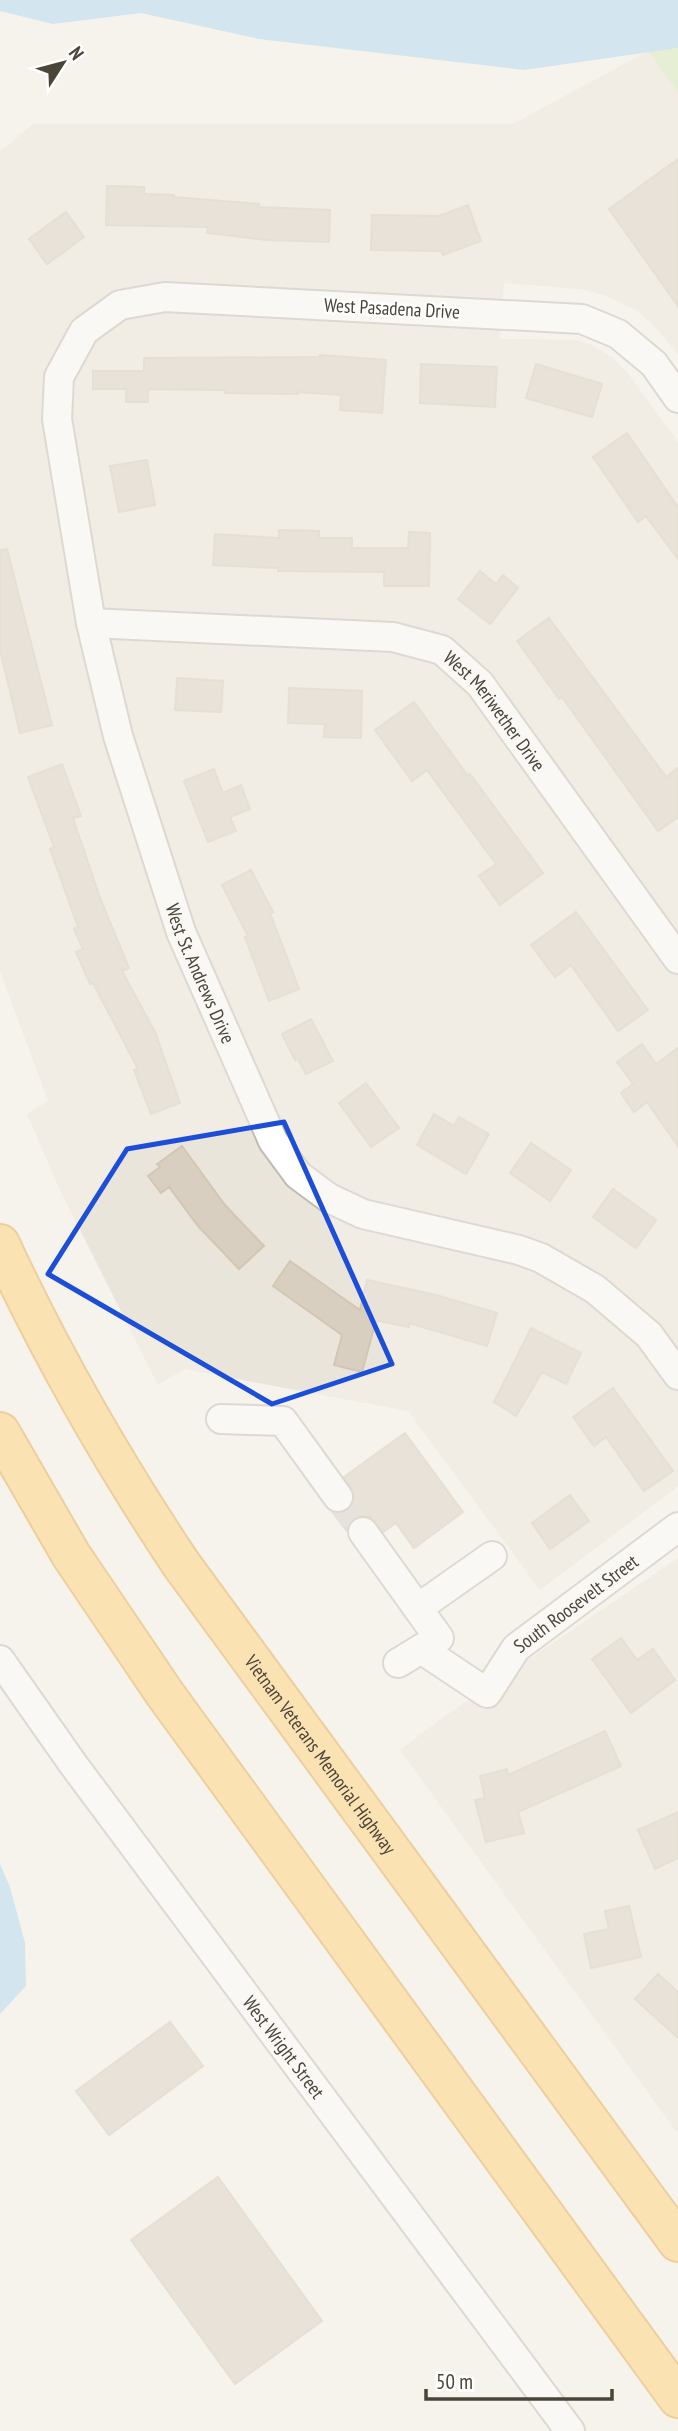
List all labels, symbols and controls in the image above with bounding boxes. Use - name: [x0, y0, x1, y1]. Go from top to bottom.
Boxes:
- north arrow: [28, 28, 98, 98]
- text: N: [64, 42, 89, 64]
- street label: West Pasadena Drive: [324, 292, 461, 324]
- street label: West Meriwether Drive: [439, 645, 551, 776]
- street label: West St. Andrews Drive: [161, 901, 240, 1047]
- street label: South Roosevelt Street: [509, 1549, 643, 1658]
- street label: Vietnam Veterans Memorial Highway: [239, 1649, 402, 1859]
- street label: West Wright Street: [238, 1991, 330, 2104]
- scale bar: [426, 2358, 612, 2402]
- text: 50 m: [436, 2368, 473, 2395]

